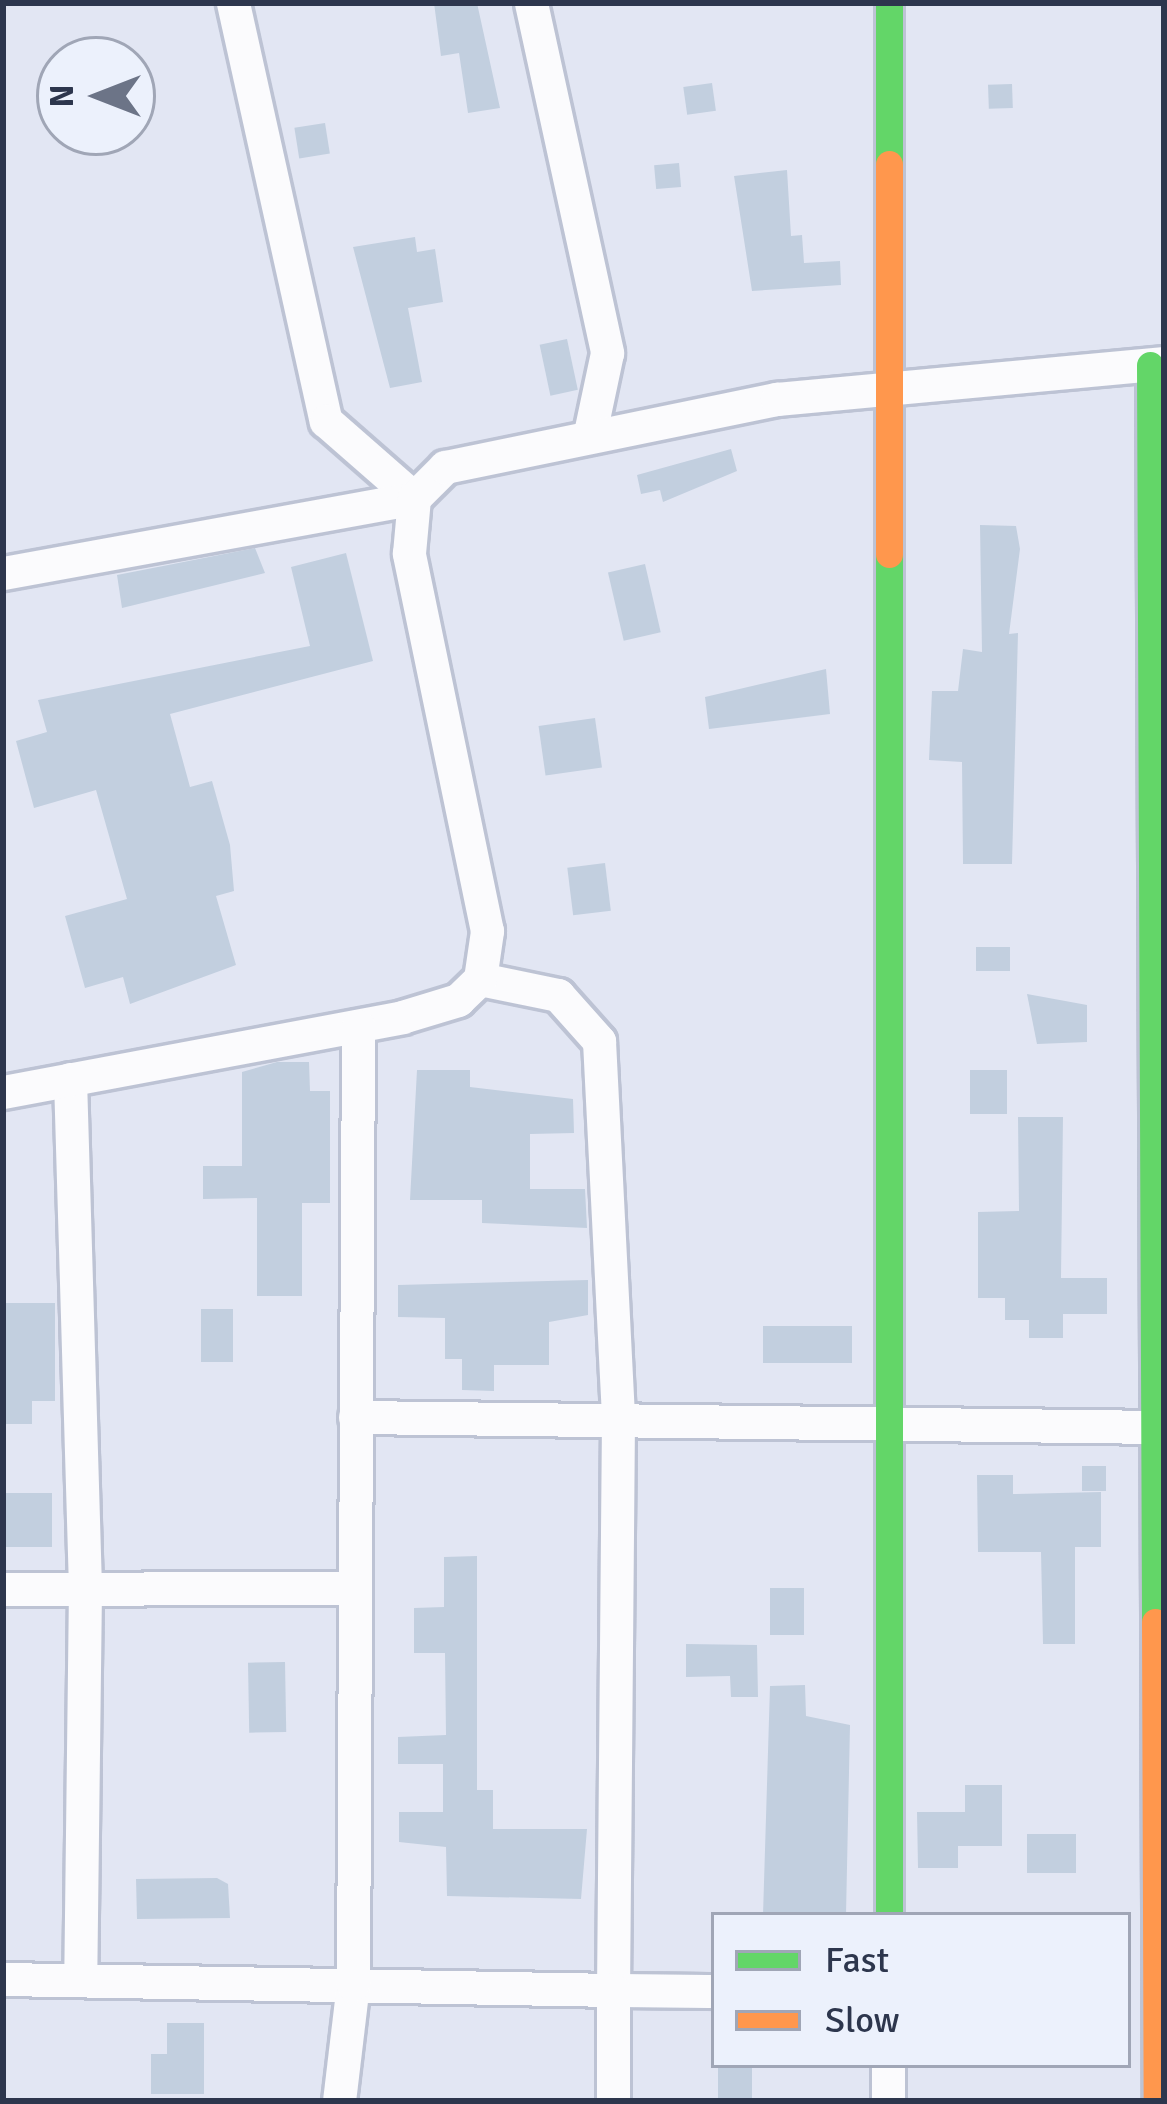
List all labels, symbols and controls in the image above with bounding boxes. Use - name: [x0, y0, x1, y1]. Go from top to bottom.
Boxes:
- north arrow: [36, 36, 156, 156]
- text: N: [42, 85, 83, 107]
- legend: [711, 1912, 1131, 2068]
- text: Fast: [825, 1938, 889, 1983]
- text: Slow: [825, 1998, 900, 2043]

